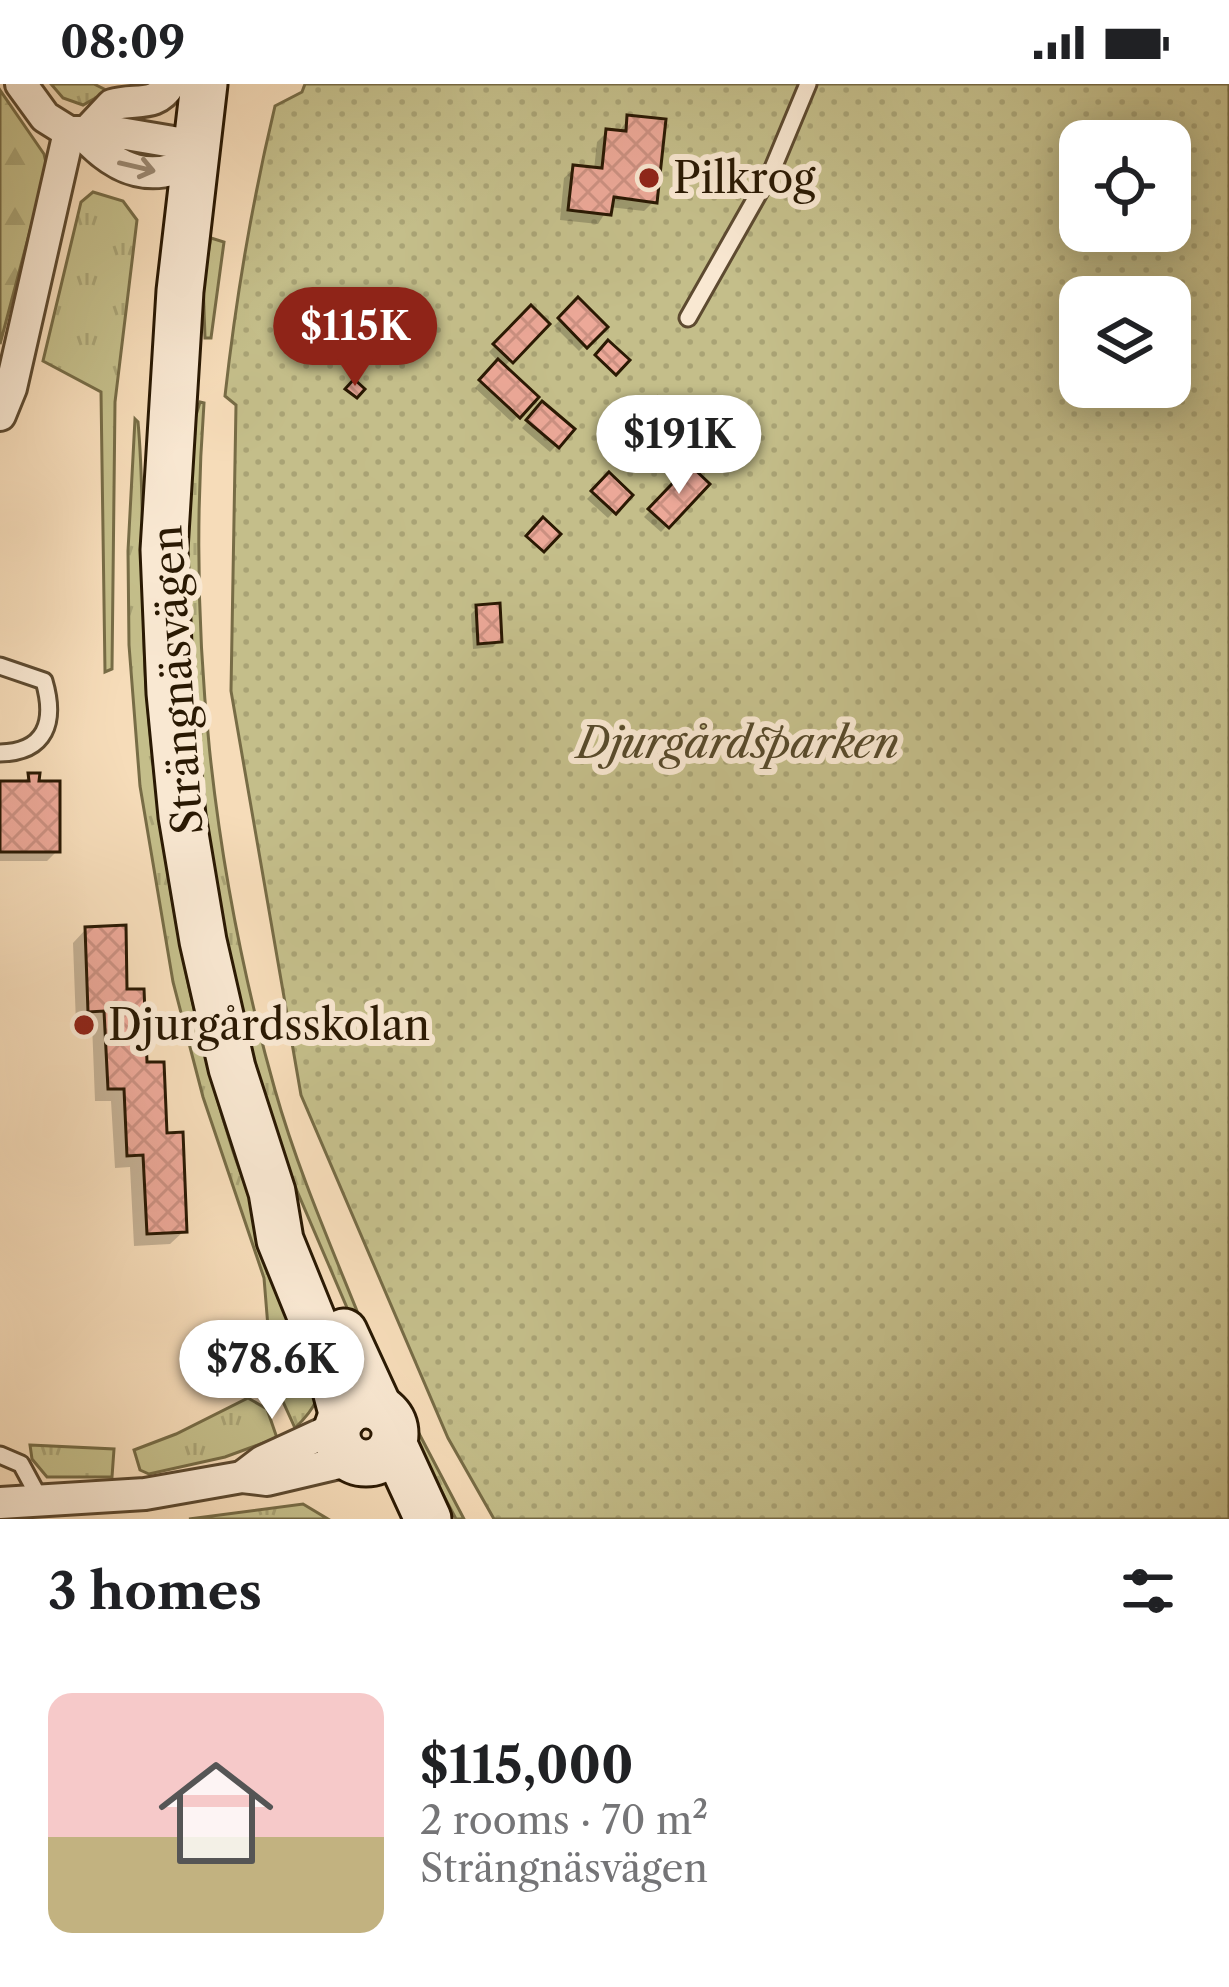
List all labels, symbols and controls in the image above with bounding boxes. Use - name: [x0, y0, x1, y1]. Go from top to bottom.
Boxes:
- text: 08:09: [60, 14, 185, 70]
- map controls: [1059, 120, 1191, 408]
- button: locate: [1059, 120, 1191, 252]
- place label: Pilkrog: [673, 152, 816, 204]
- one-way arrow: [117, 157, 155, 180]
- marker: Pilkrog: [636, 165, 662, 191]
- button: layers: [1059, 276, 1191, 408]
- pin: $115K: [271, 287, 439, 389]
- text: $115K: [300, 302, 410, 350]
- pin: $191K: [595, 395, 763, 497]
- text: $191K: [623, 410, 735, 458]
- street label: Strängnäsvägen: [140, 524, 214, 836]
- park label: Djurgårdsparken: [574, 717, 899, 769]
- place label: Djurgårdsskolan: [108, 999, 430, 1051]
- marker: Djurgårdsskolan: [71, 1012, 97, 1038]
- pin: $78.6K: [174, 1320, 370, 1422]
- text: $78.6K: [206, 1335, 338, 1383]
- icon: filters: [1115, 1558, 1181, 1624]
- text: 3 homes: [48, 1560, 262, 1622]
- text: $115,000: [420, 1734, 633, 1796]
- icon: home: [144, 1741, 288, 1885]
- text: 2 rooms · 70 m²: [420, 1796, 708, 1844]
- text: Strängnäsvägen: [420, 1844, 708, 1892]

